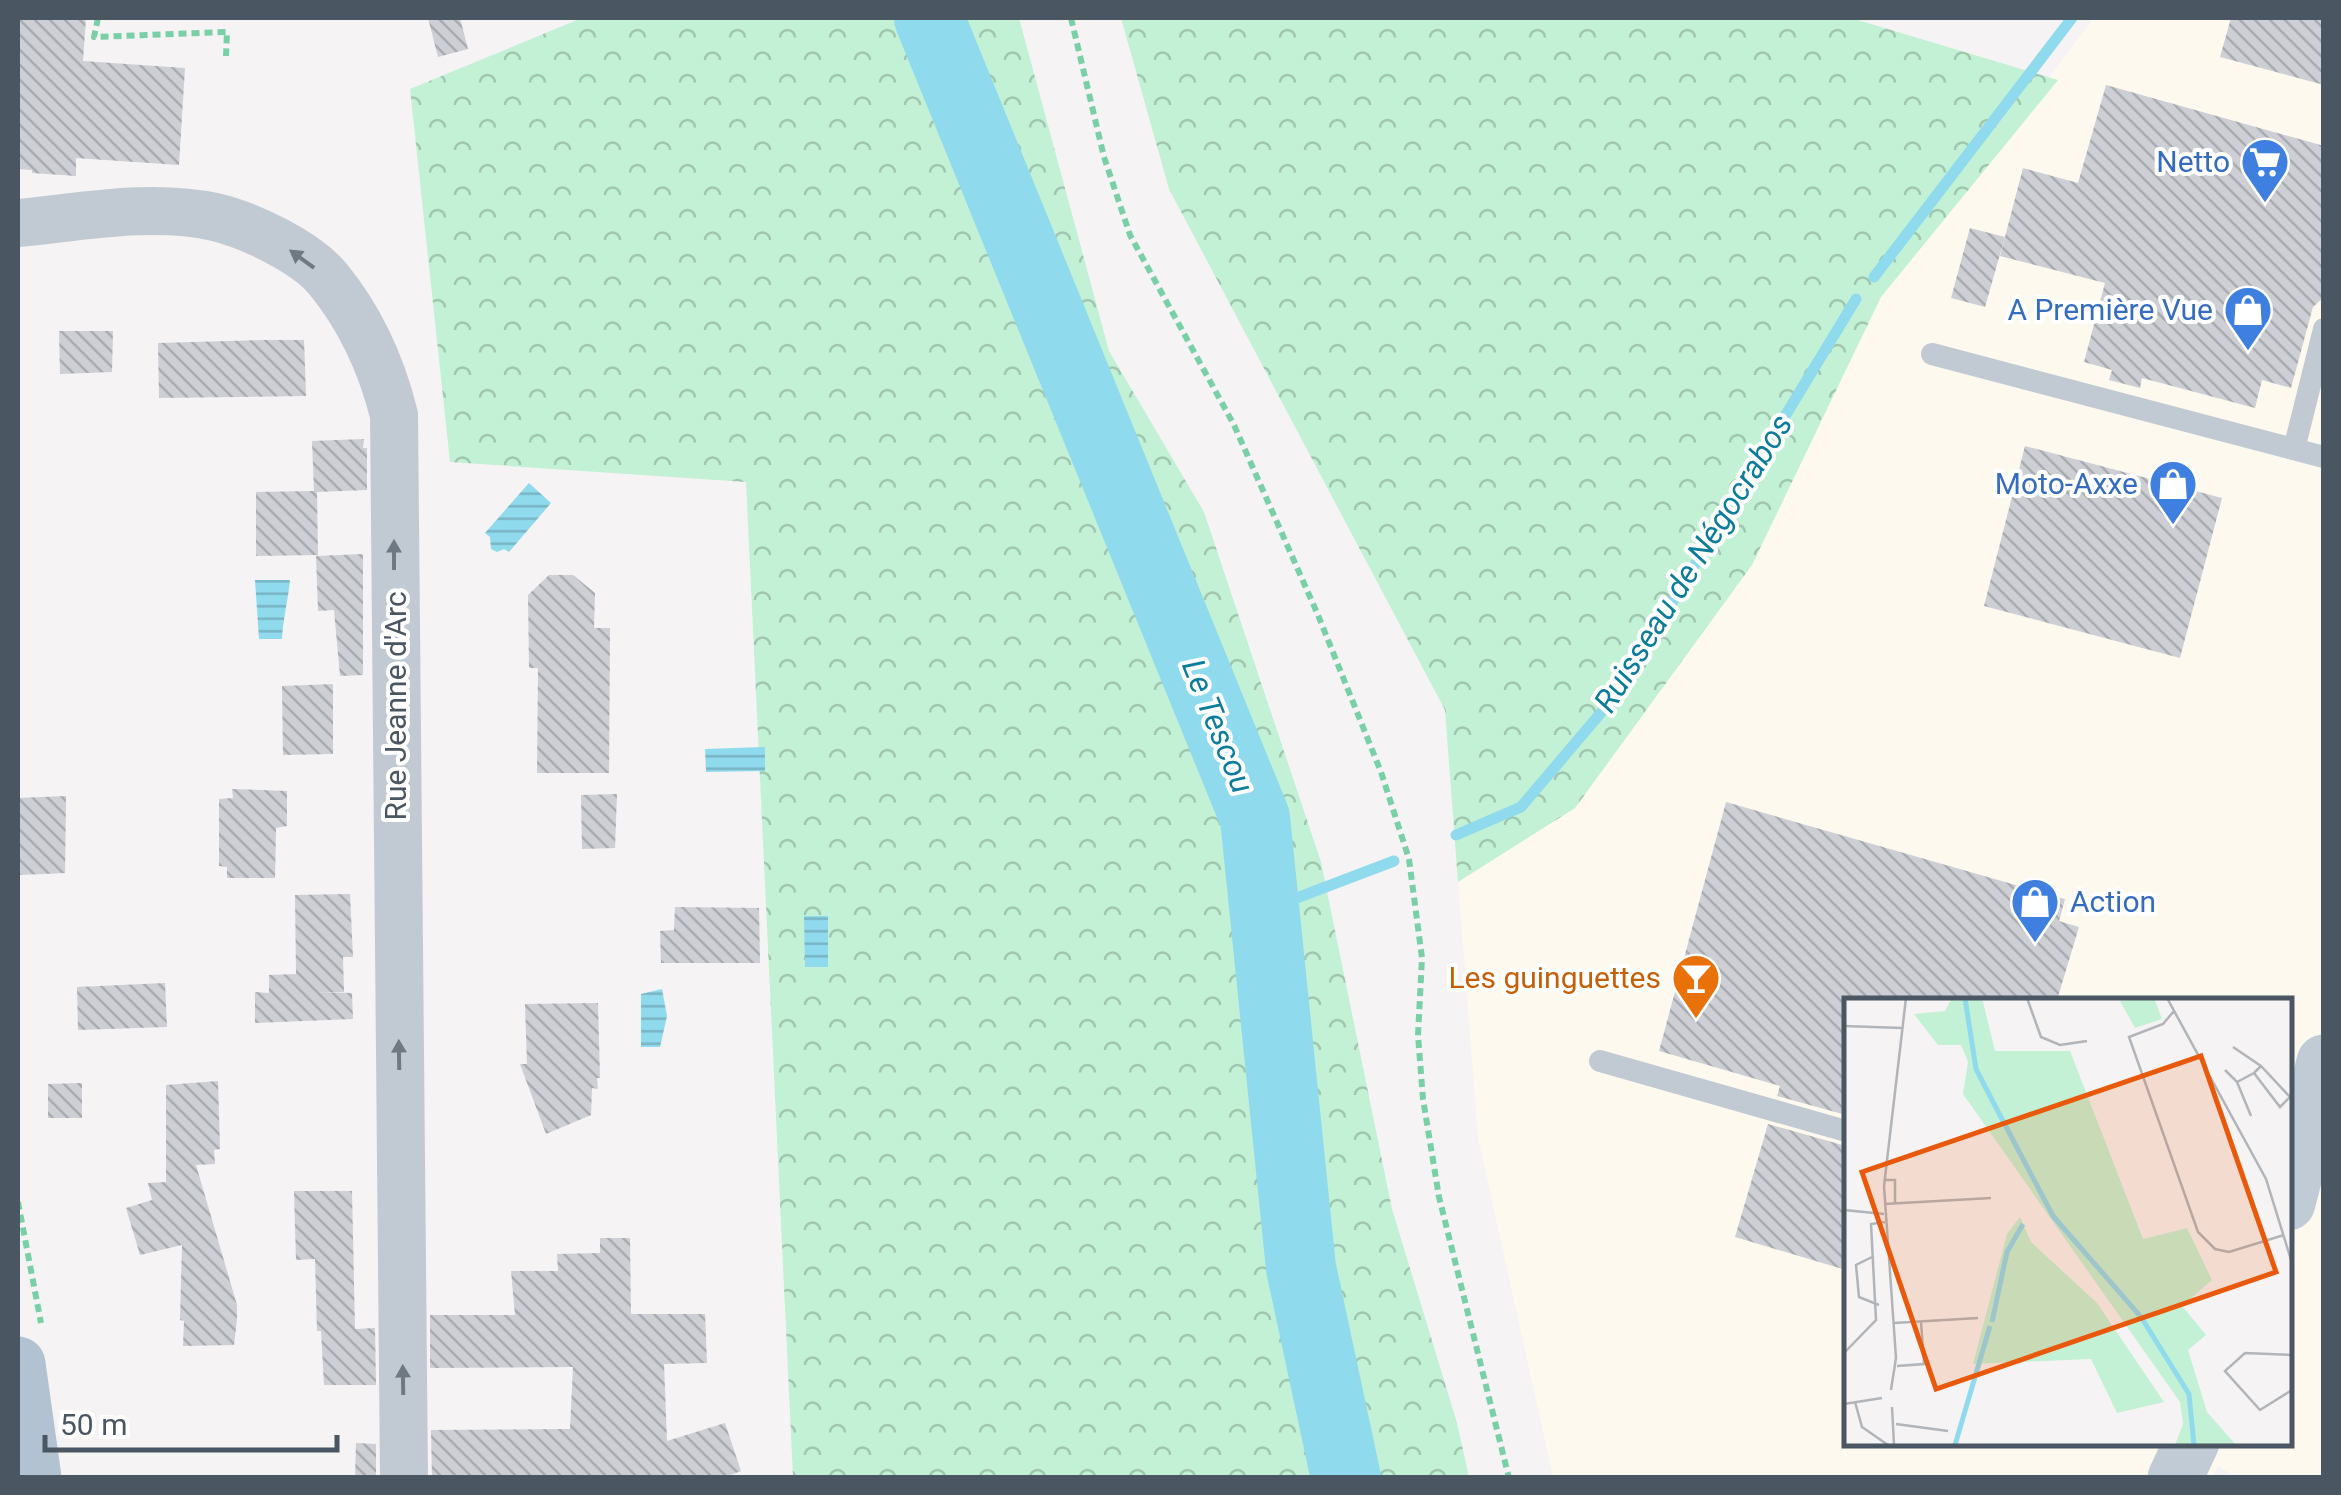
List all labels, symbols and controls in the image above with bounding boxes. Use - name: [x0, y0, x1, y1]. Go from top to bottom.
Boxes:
- supermarket icon: Netto: [2239, 136, 2291, 204]
- place label: Netto: [2156, 144, 2230, 179]
- one-way arrow: [289, 250, 315, 270]
- shop icon: A Première Vue: [2222, 284, 2274, 352]
- place label: A Première Vue: [2007, 292, 2213, 327]
- water label: Ruisseau de Négocrabos: [1586, 407, 1800, 719]
- shop icon: Moto-Axxe: [2147, 458, 2199, 526]
- place label: Moto-Axxe: [1995, 466, 2138, 501]
- one-way arrow: [386, 539, 402, 571]
- street label: Rue Jeanne d'Arc: [378, 591, 413, 821]
- water label: Le Tescou: [1174, 654, 1262, 798]
- shop icon: Action: [2009, 876, 2061, 944]
- place label: Action: [2070, 884, 2156, 919]
- bar icon: Les guinguettes: [1670, 952, 1722, 1020]
- place label: Les guinguettes: [1448, 960, 1661, 995]
- inset map: [1844, 998, 2291, 1445]
- one-way arrow: [391, 1039, 407, 1071]
- one-way arrow: [395, 1364, 411, 1396]
- scale bar: [45, 1390, 338, 1452]
- text: 50 m: [60, 1407, 127, 1442]

